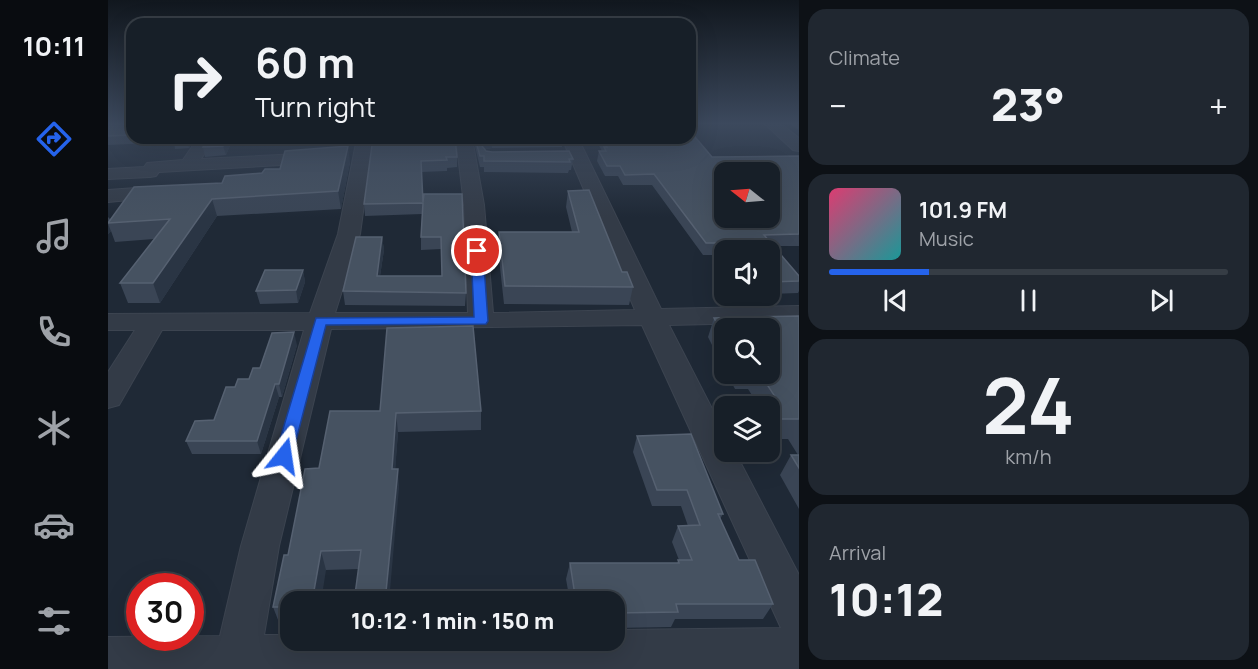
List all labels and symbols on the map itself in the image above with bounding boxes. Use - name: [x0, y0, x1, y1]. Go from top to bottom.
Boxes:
- north arrow: [714, 162, 780, 228]
- pin: [451, 225, 502, 276]
- position arrow: [252, 424, 316, 488]
- speed limit sign: 30: [126, 573, 204, 651]

